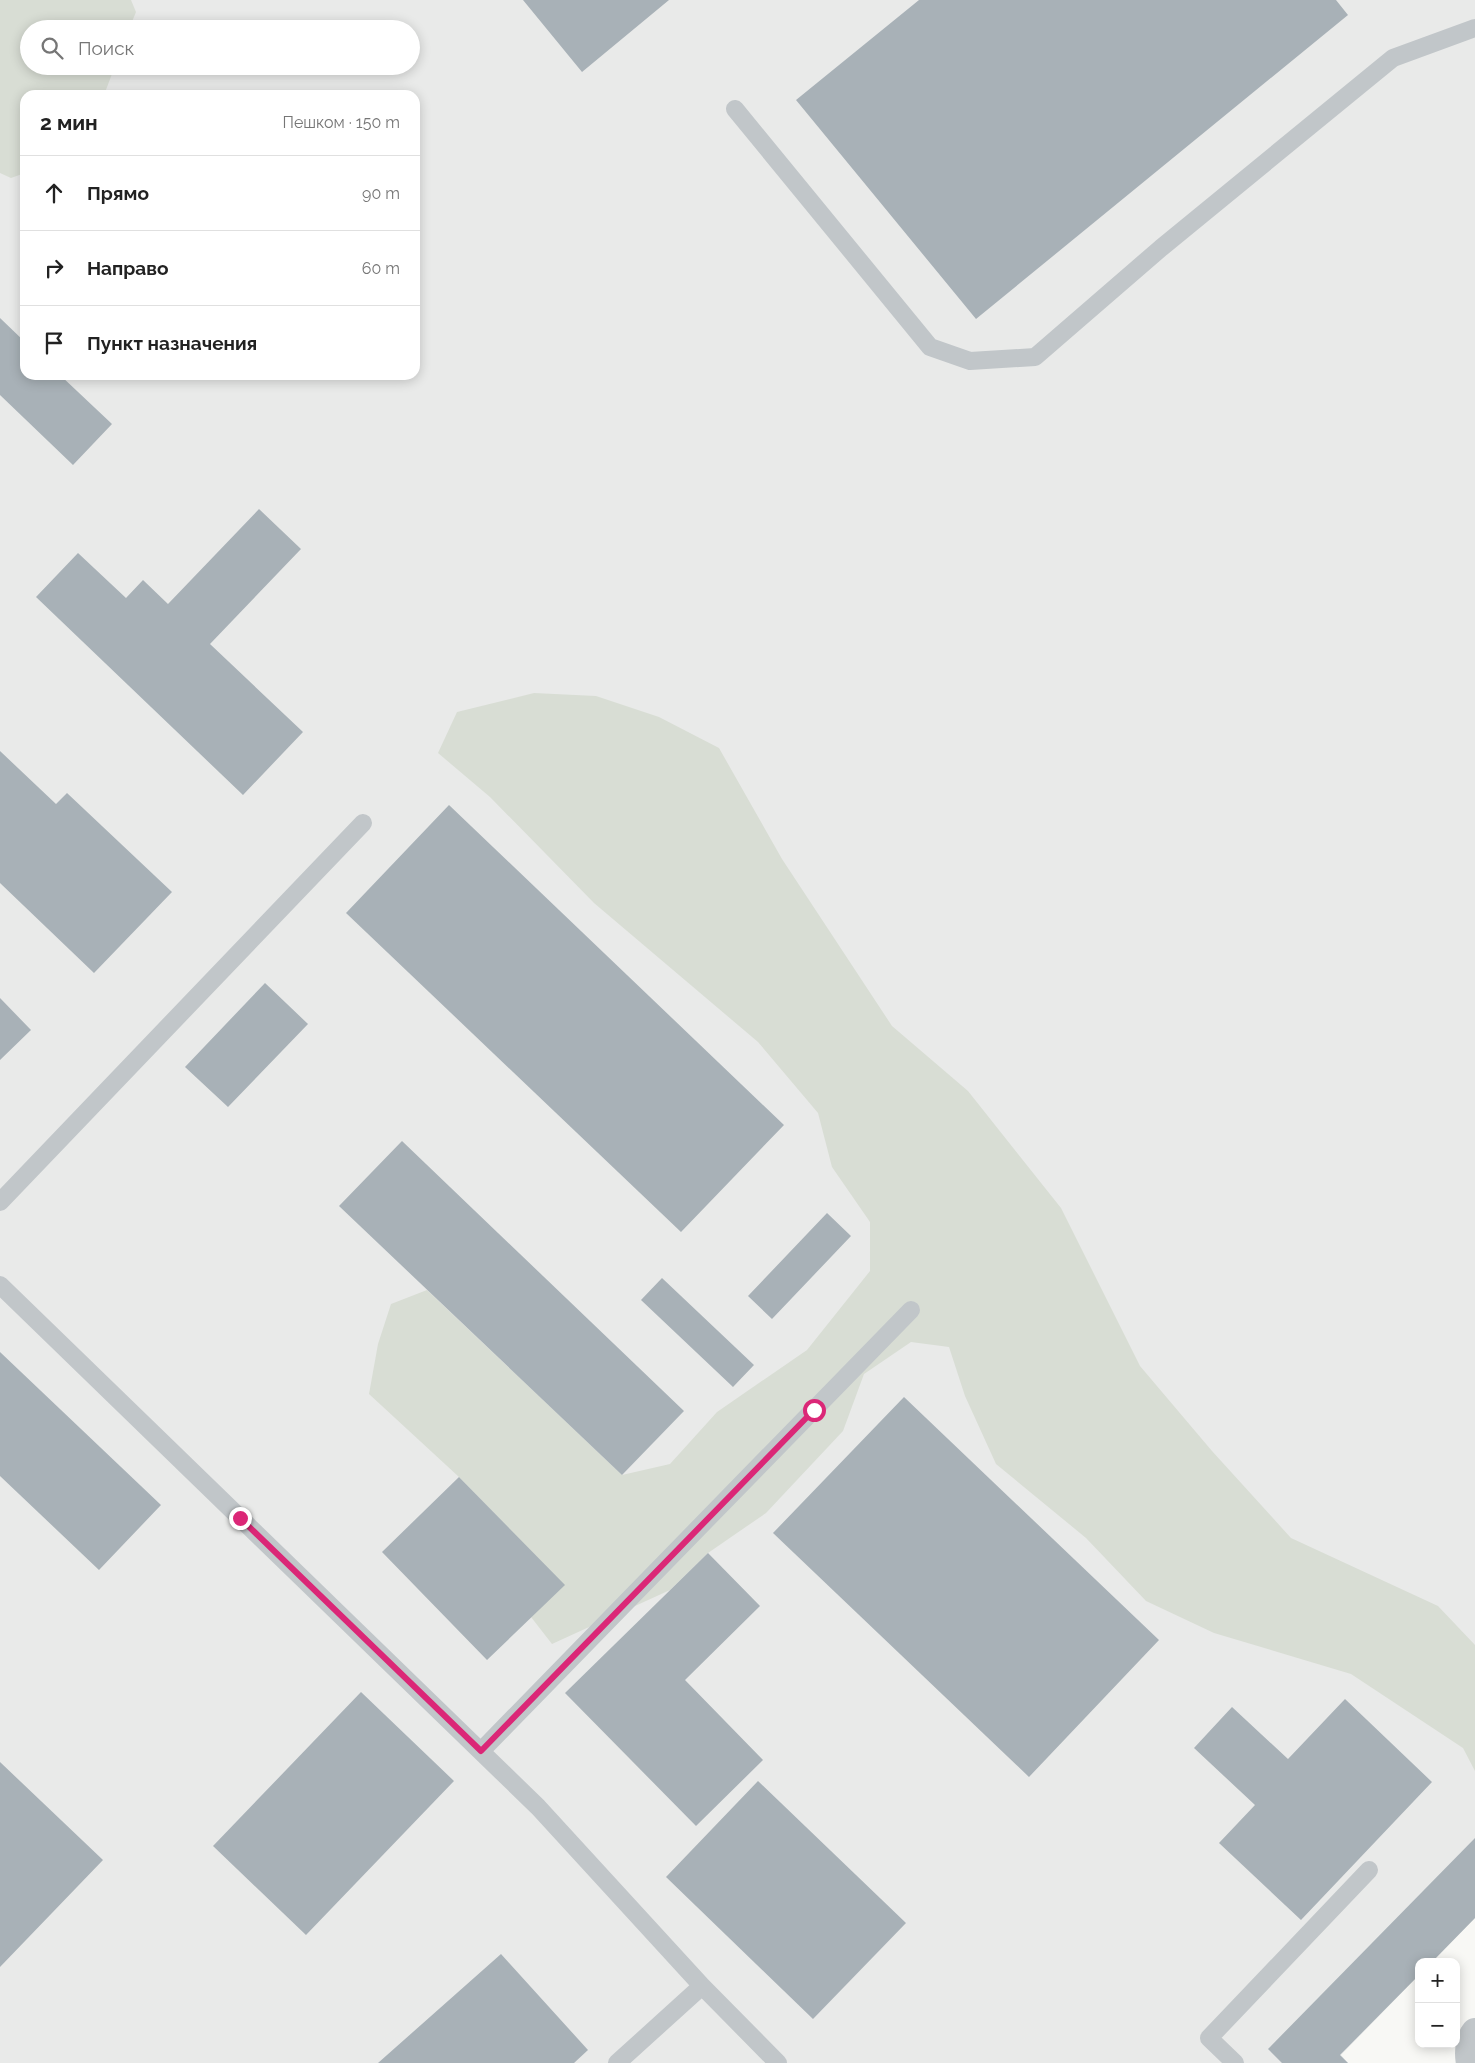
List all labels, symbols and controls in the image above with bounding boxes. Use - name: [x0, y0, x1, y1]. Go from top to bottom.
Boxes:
- search box: [20, 20, 420, 75]
- icon: search: [38, 34, 66, 62]
- text: Поиск: [78, 37, 134, 59]
- text: 2 мин: [40, 110, 98, 135]
- text: Пешком · 150 m: [282, 113, 400, 132]
- icon: ahead: [40, 179, 68, 207]
- text: Прямо: [87, 182, 149, 204]
- text: 90 m: [362, 184, 400, 203]
- icon: right: [40, 254, 68, 282]
- text: Направо: [87, 257, 168, 279]
- text: 60 m: [362, 259, 400, 278]
- icon: arrive: [40, 329, 68, 357]
- text: Пункт назначения: [87, 332, 257, 354]
- route start: [803, 1399, 826, 1422]
- route end: [229, 1507, 252, 1530]
- map controls: [1415, 1958, 1460, 2048]
- button: +: [1415, 1958, 1460, 2003]
- button: −: [1415, 2003, 1460, 2048]

